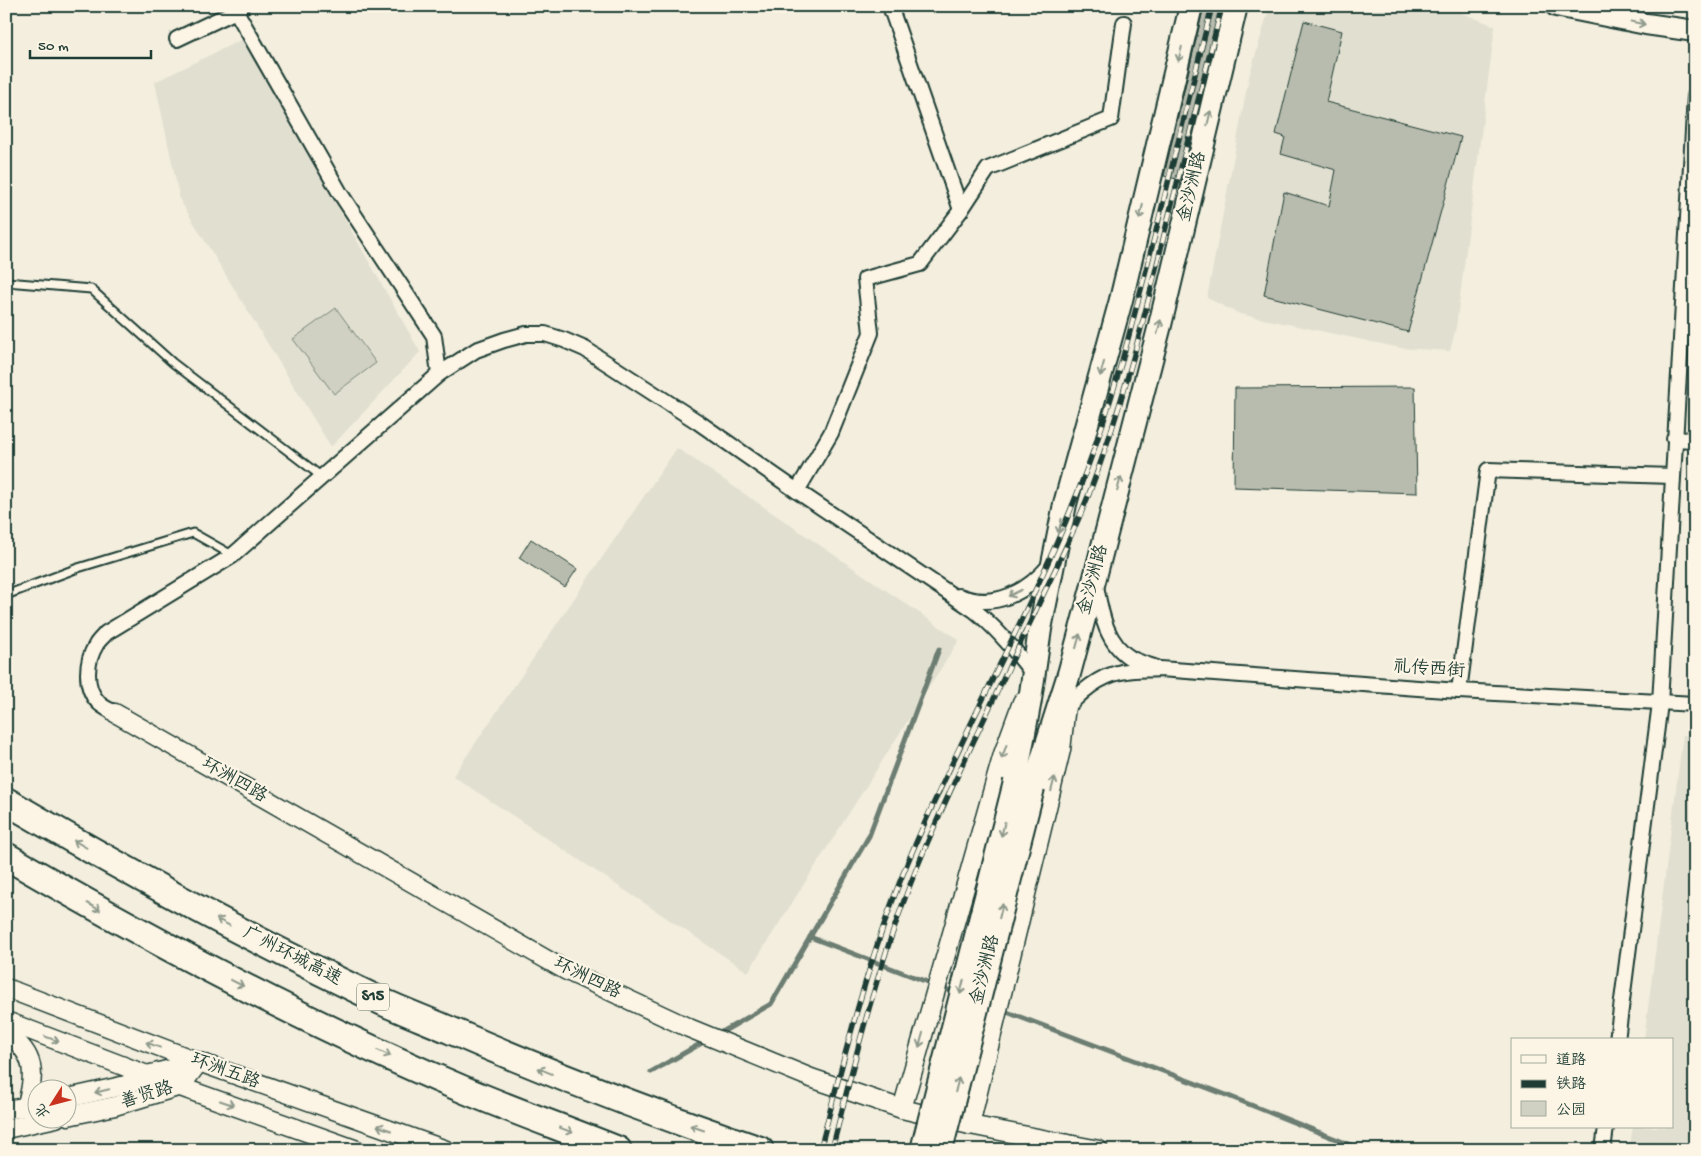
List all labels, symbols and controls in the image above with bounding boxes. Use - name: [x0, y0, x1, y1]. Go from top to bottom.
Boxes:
- one-way arrow: [1629, 19, 1645, 28]
- scale bar: [30, 28, 151, 60]
- text: 50 m: [38, 38, 69, 56]
- one-way arrow: [1175, 45, 1184, 61]
- one-way arrow: [1205, 110, 1214, 126]
- street label: 金沙洲路: [1174, 149, 1211, 224]
- one-way arrow: [1136, 203, 1146, 219]
- one-way arrow: [1155, 319, 1165, 335]
- one-way arrow: [1096, 361, 1106, 377]
- one-way arrow: [1115, 477, 1124, 493]
- one-way arrow: [1055, 518, 1065, 534]
- street label: 金沙洲路: [1074, 542, 1113, 617]
- one-way arrow: [1008, 589, 1023, 598]
- one-way arrow: [1074, 634, 1083, 650]
- street label: 礼传西街: [1392, 656, 1466, 683]
- one-way arrow: [999, 744, 1008, 760]
- street label: 环洲四路: [198, 753, 271, 808]
- one-way arrow: [1049, 776, 1058, 792]
- one-way arrow: [997, 821, 1007, 837]
- one-way arrow: [74, 839, 88, 849]
- one-way arrow: [86, 902, 100, 912]
- one-way arrow: [997, 904, 1006, 920]
- one-way arrow: [216, 917, 231, 927]
- street label: 广州环城高速: [239, 922, 345, 991]
- street label: 金沙洲路: [966, 932, 1005, 1007]
- street label: 环洲四路: [550, 953, 624, 1004]
- one-way arrow: [957, 978, 966, 994]
- one-way arrow: [229, 979, 244, 988]
- road number: S15: [357, 984, 389, 1010]
- one-way arrow: [916, 1032, 926, 1048]
- one-way arrow: [43, 1035, 59, 1044]
- legend: [1511, 1038, 1674, 1128]
- one-way arrow: [146, 1040, 161, 1049]
- street label: 环洲五路: [188, 1049, 263, 1094]
- one-way arrow: [376, 1049, 391, 1059]
- text: 道路: [1556, 1052, 1586, 1070]
- one-way arrow: [538, 1066, 553, 1076]
- text: 铁路: [1556, 1076, 1586, 1094]
- street label: 善贤路: [118, 1077, 176, 1114]
- north arrow: [28, 1078, 78, 1128]
- one-way arrow: [953, 1078, 962, 1094]
- one-way arrow: [94, 1087, 110, 1096]
- one-way arrow: [218, 1098, 234, 1108]
- text: 北: [33, 1100, 54, 1121]
- text: 公园: [1556, 1102, 1586, 1120]
- one-way arrow: [377, 1123, 392, 1132]
- one-way arrow: [690, 1123, 706, 1132]
- one-way arrow: [558, 1126, 573, 1135]

